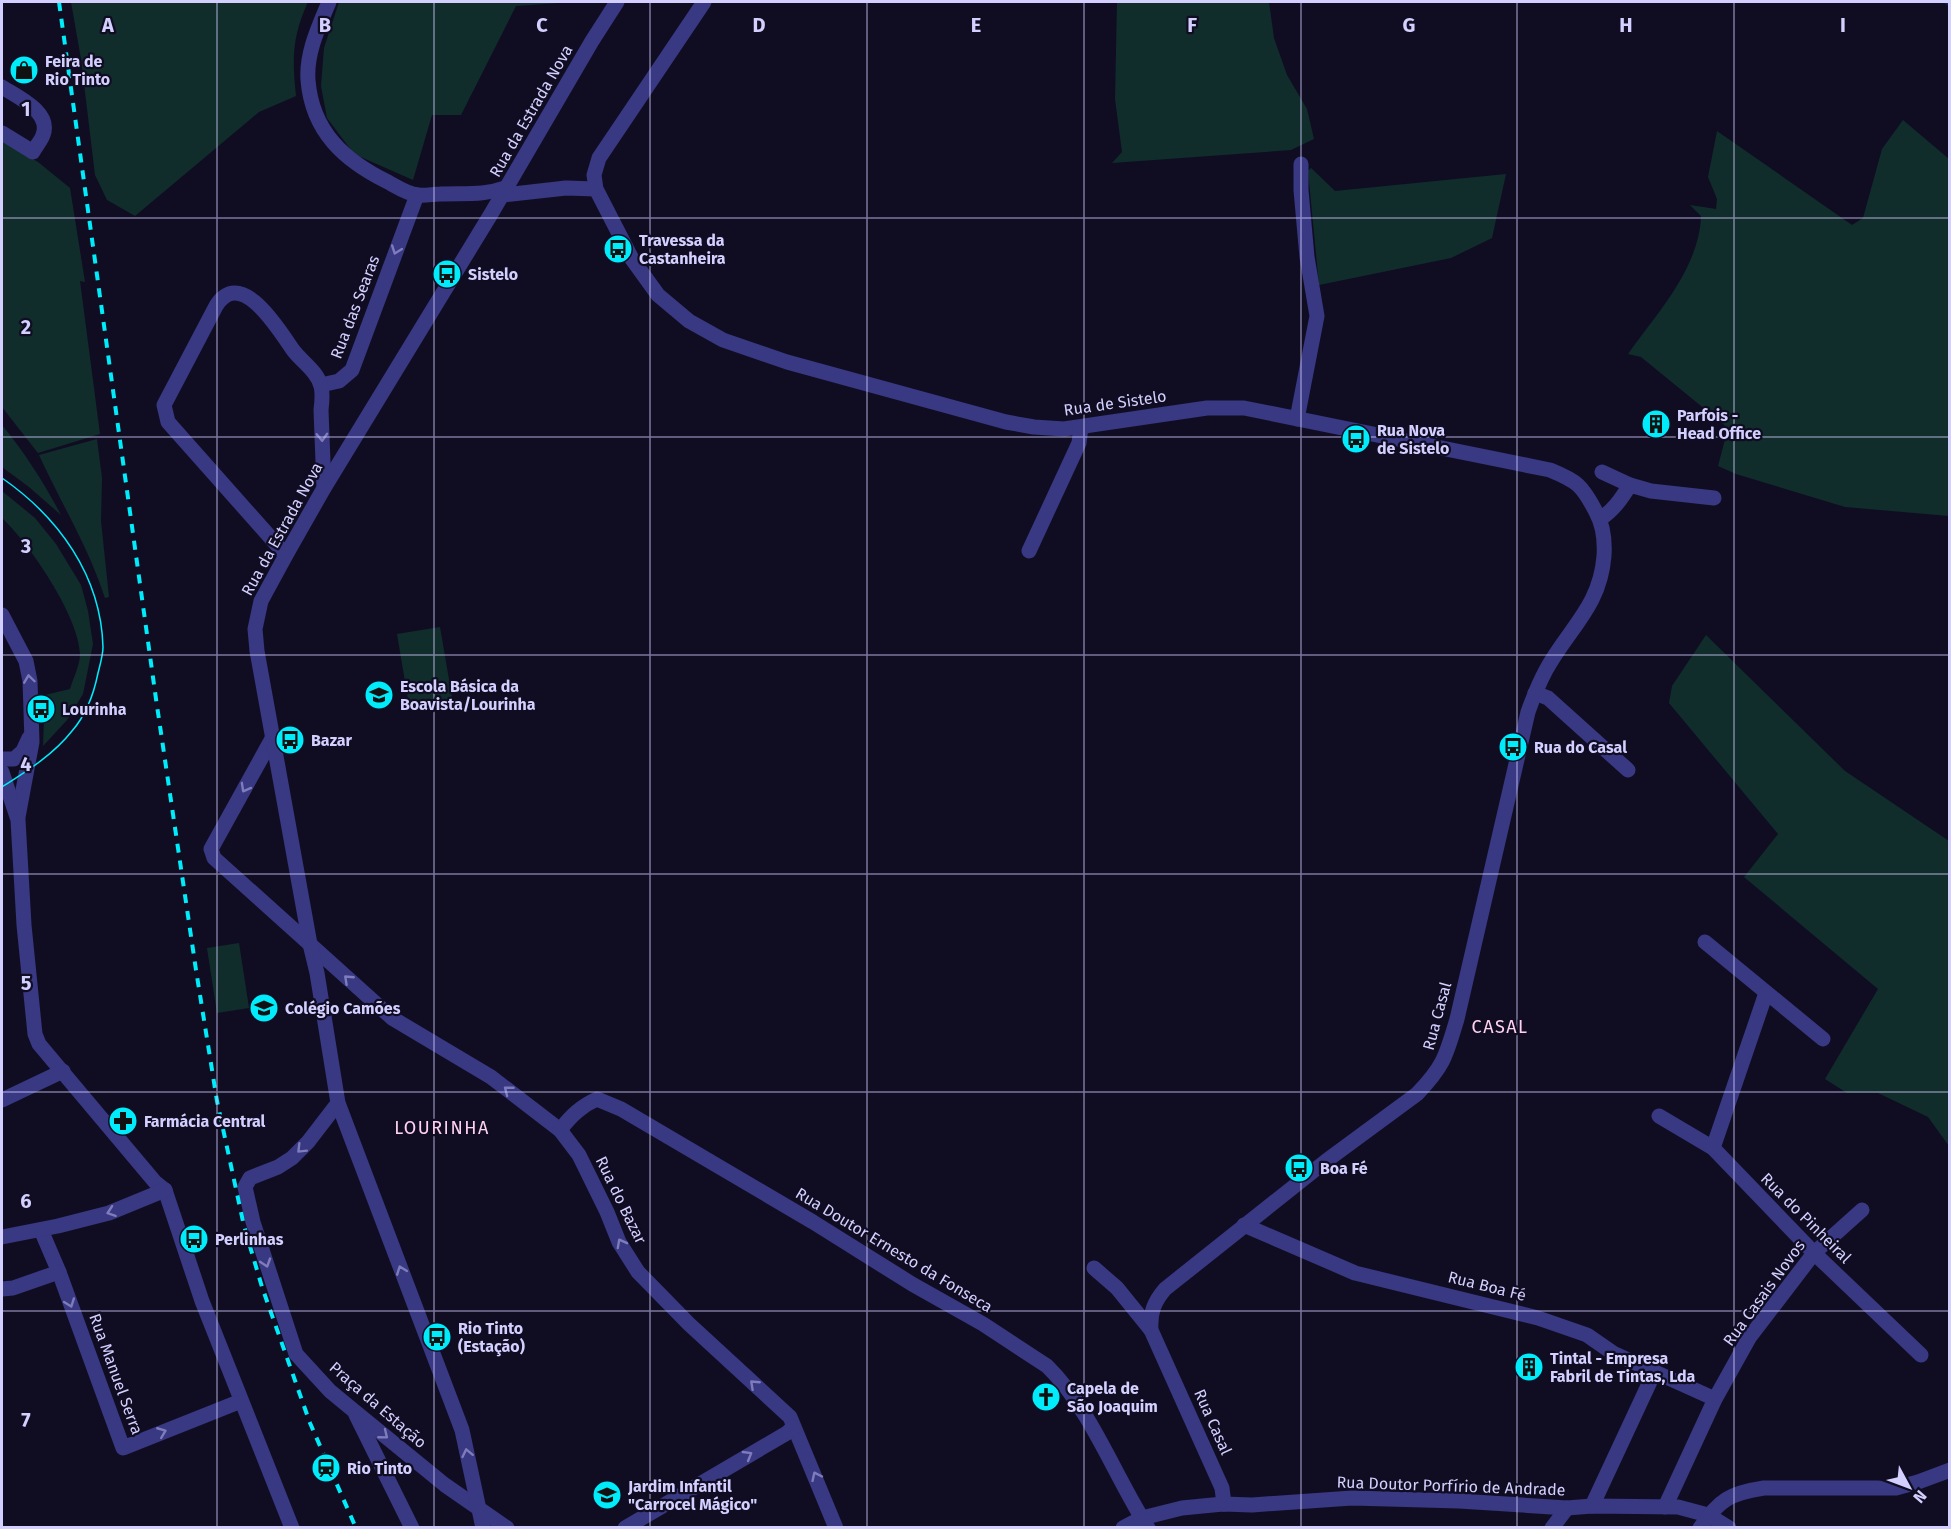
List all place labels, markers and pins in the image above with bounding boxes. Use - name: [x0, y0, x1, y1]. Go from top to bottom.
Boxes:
- place label: Feira de Rio Tinto: [45, 52, 110, 89]
- shop icon: Feira de Rio Tinto: [8, 54, 40, 86]
- place label: Travessa da Castanheira: [639, 231, 726, 268]
- bus stop icon: Travessa da Castanheira: [602, 233, 634, 265]
- bus stop icon: Sistelo: [431, 258, 463, 290]
- place label: Sistelo: [468, 265, 518, 284]
- place label: Parfois - Head Office: [1677, 406, 1761, 443]
- building icon: Parfois - Head Office: [1640, 408, 1672, 440]
- place label: Rua Nova de Sistelo: [1377, 421, 1449, 458]
- bus stop icon: Rua Nova de Sistelo: [1340, 423, 1372, 455]
- place label: Escola Básica da Boavista/Lourinha: [400, 677, 536, 714]
- school or university icon: Escola Básica da Boavista/Lourinha: [363, 679, 395, 711]
- bus stop icon: Lourinha: [25, 693, 57, 725]
- place label: Lourinha: [62, 700, 127, 719]
- bus stop icon: Bazar: [274, 724, 306, 756]
- place label: Bazar: [311, 731, 353, 750]
- bus stop icon: Rua do Casal: [1497, 731, 1529, 763]
- place label: Rua do Casal: [1534, 738, 1627, 757]
- school or university icon: Colégio Camões: [248, 992, 280, 1024]
- place label: Colégio Camões: [285, 999, 401, 1018]
- pharmacy icon: Farmácia Central: [107, 1105, 139, 1137]
- place label: Farmácia Central: [144, 1112, 266, 1131]
- bus stop icon: Boa Fé: [1283, 1152, 1315, 1184]
- place label: Boa Fé: [1320, 1159, 1368, 1178]
- bus stop icon: Perlinhas: [178, 1223, 210, 1255]
- place label: Perlinhas: [215, 1230, 284, 1249]
- place label: Rio Tinto (Estação): [458, 1319, 525, 1357]
- bus stop icon: Rio Tinto (Estação): [421, 1321, 453, 1353]
- place label: Tintal - Empresa Fabril de Tintas, Lda: [1550, 1349, 1696, 1386]
- building icon: Tintal - Empresa Fabril de Tintas, Lda: [1513, 1351, 1545, 1383]
- place label: Capela de São Joaquim: [1067, 1379, 1158, 1416]
- church icon: Capela de São Joaquim: [1030, 1381, 1062, 1413]
- station icon: Rio Tinto: [310, 1452, 342, 1484]
- place label: Rio Tinto: [347, 1459, 412, 1478]
- place label: Jardim Infantil "Carrocel Mágico": [627, 1477, 757, 1514]
- school or university icon: Jardim Infantil "Carrocel Mágico": [591, 1479, 623, 1511]

